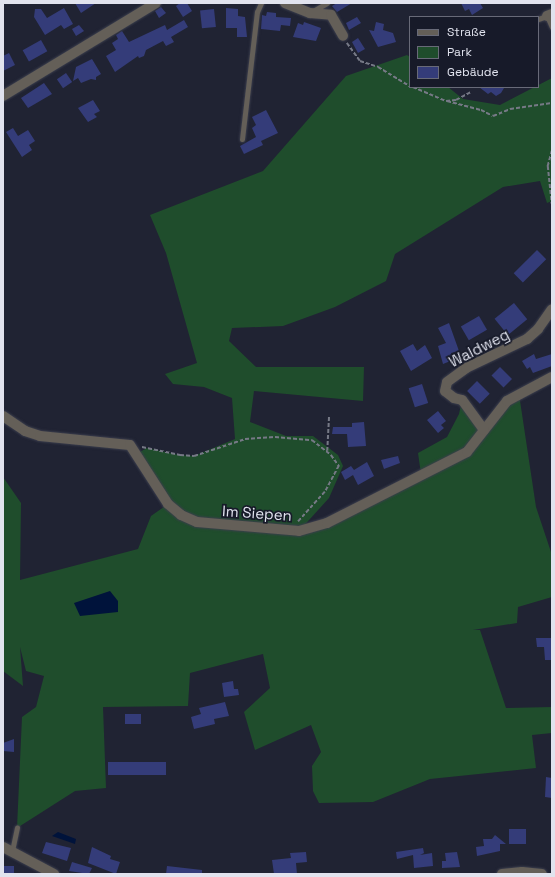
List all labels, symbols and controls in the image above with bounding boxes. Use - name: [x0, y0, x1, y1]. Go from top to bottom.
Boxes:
- legend: [409, 16, 539, 88]
- text: Straße: [447, 24, 486, 40]
- text: Park: [447, 44, 472, 60]
- text: Gebäude: [447, 64, 499, 80]
- street label: Waldweg: [446, 325, 512, 371]
- street label: Im Siepen: [222, 502, 292, 524]

